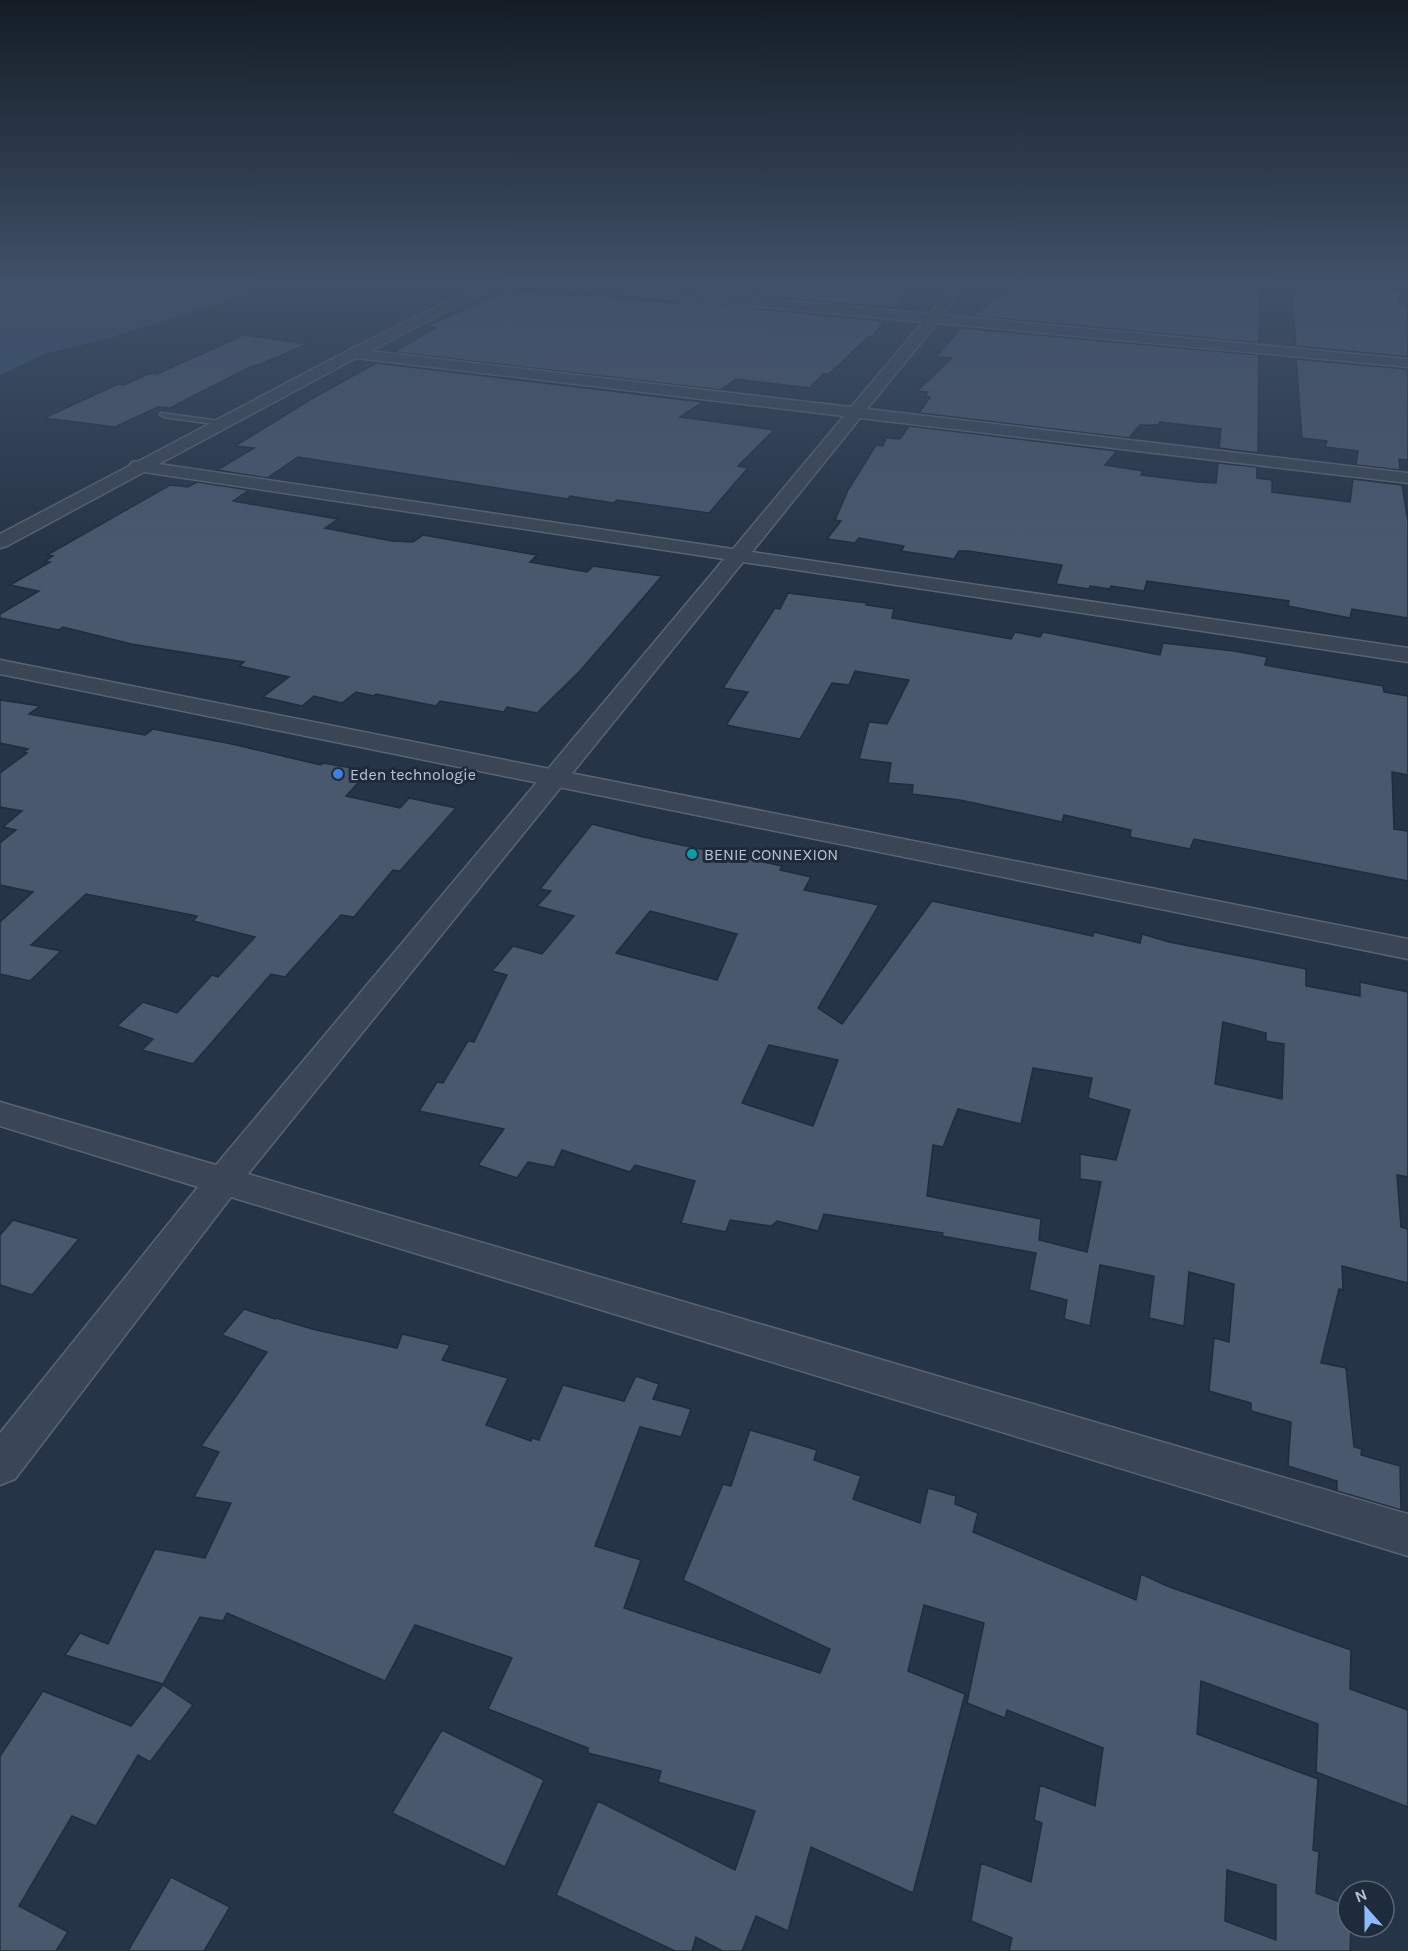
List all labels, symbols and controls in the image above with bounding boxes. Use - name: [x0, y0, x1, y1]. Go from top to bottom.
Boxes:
- place label: Eden technologie: [350, 765, 476, 784]
- marker: Eden technologie: [331, 767, 345, 781]
- place label: BENIE CONNEXION: [704, 845, 838, 864]
- marker: BENIE CONNEXION: [685, 847, 699, 861]
- north arrow: [1336, 1879, 1396, 1939]
- text: N: [1352, 1885, 1370, 1906]

